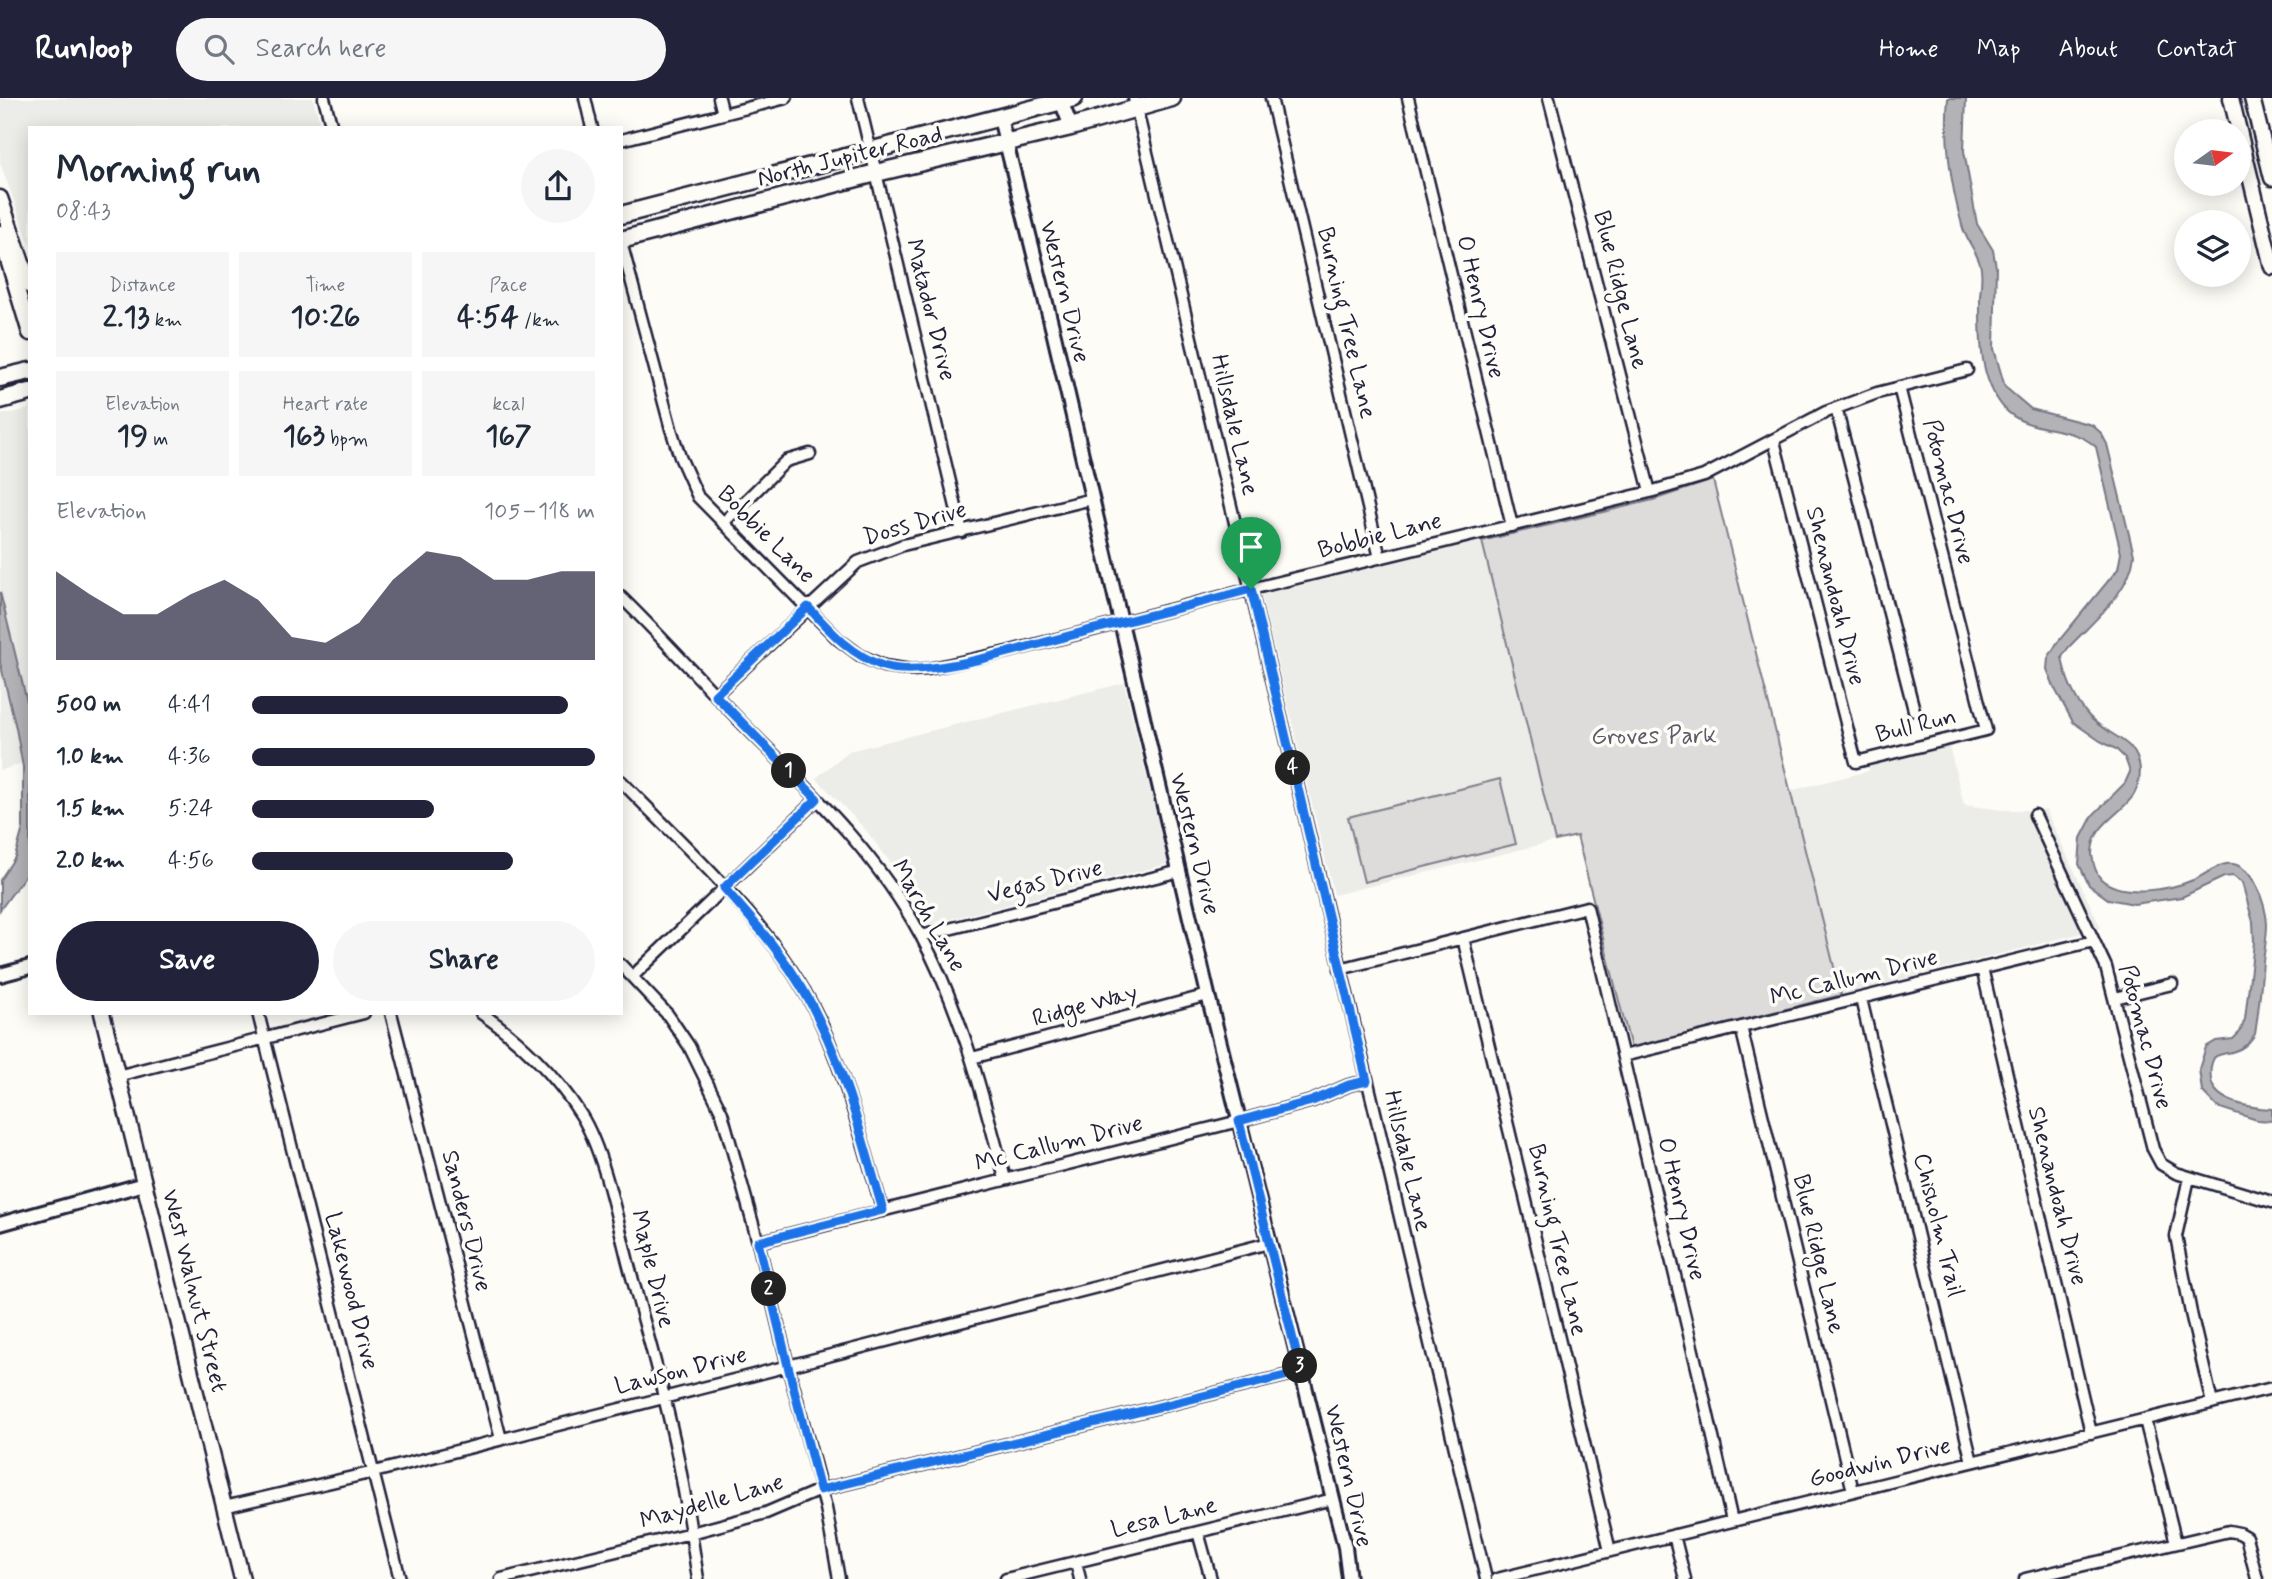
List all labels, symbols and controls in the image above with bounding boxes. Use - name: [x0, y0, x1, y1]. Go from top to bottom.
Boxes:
- search box: [176, 18, 666, 81]
- text: Runloop: [35, 27, 134, 71]
- icon: search: [200, 30, 238, 68]
- text: Search here: [256, 32, 386, 66]
- text: Home: [1879, 34, 1939, 65]
- text: Map: [1977, 34, 2021, 65]
- text: About: [2059, 34, 2118, 65]
- text: Contact: [2156, 34, 2237, 65]
- street label: North Jupiter Road: [754, 119, 946, 195]
- north arrow: [2174, 119, 2250, 196]
- map controls: [2174, 119, 2251, 287]
- text: Morning run: [56, 146, 261, 195]
- button: share: [521, 149, 595, 223]
- text: 08:43: [56, 197, 111, 227]
- street label: Blue Ridge Lane: [1583, 207, 1655, 373]
- button: layers: [2174, 210, 2251, 287]
- street label: Western Drive: [1031, 218, 1097, 366]
- street label: Burning Tree Lane: [1306, 224, 1383, 423]
- street label: O Henry Drive: [1448, 232, 1512, 382]
- street label: Matador Drive: [897, 236, 963, 384]
- text: Distance: [109, 273, 176, 298]
- text: Time: [306, 273, 345, 298]
- text: Pace: [490, 273, 527, 298]
- text: 2.13: [103, 298, 150, 337]
- text: 10:26: [291, 298, 360, 337]
- text: 4:54: [457, 298, 519, 337]
- text: km: [150, 308, 182, 333]
- text: /km: [519, 308, 560, 333]
- street label: Hillsdale Lane: [1203, 351, 1265, 499]
- text: Elevation: [105, 392, 180, 417]
- text: Heart rate: [283, 392, 368, 417]
- text: kcal: [493, 392, 524, 417]
- street label: Potomac Drive: [1915, 416, 1981, 568]
- text: 19: [117, 417, 148, 456]
- text: 163: [283, 417, 325, 456]
- text: 167: [485, 417, 532, 456]
- text: m: [148, 427, 168, 452]
- text: bpm: [325, 427, 368, 452]
- street label: Bobbie Lane: [710, 479, 822, 591]
- street label: Doss Drive: [860, 494, 970, 554]
- text: Elevation: [56, 497, 147, 527]
- text: 105–118 m: [484, 497, 595, 527]
- street label: Shenandoah Drive: [1798, 503, 1872, 689]
- street label: Bobbie Lane: [1315, 506, 1445, 566]
- pin: [1221, 517, 1281, 589]
- icon: arrive: [1232, 528, 1270, 566]
- text: 500 m: [56, 690, 121, 720]
- text: 4:41: [168, 690, 211, 720]
- street label: Bull Run: [1872, 701, 1960, 751]
- park label: Groves Park: [1591, 721, 1717, 752]
- text: 1.0 km: [56, 742, 124, 772]
- text: 4:36: [168, 742, 211, 772]
- pin: 4: [1276, 750, 1310, 786]
- pin: 1: [772, 754, 806, 788]
- text: 4: [1287, 755, 1298, 780]
- text: 1: [784, 758, 793, 783]
- street label: Western Drive: [1161, 770, 1227, 918]
- text: 1.5 km: [56, 794, 125, 824]
- text: 5:24: [168, 794, 213, 824]
- text: 2.0 km: [56, 846, 125, 876]
- text: 4:56: [168, 846, 214, 876]
- street label: Vegas Drive: [984, 853, 1107, 914]
- street label: March Lane: [883, 854, 973, 978]
- button: Save: [56, 921, 319, 1001]
- button: Share: [333, 921, 595, 1001]
- street label: Mc Callum Drive: [1767, 942, 1941, 1014]
- street label: Potomac Drive: [2111, 961, 2179, 1113]
- street label: Ridge Way: [1029, 977, 1142, 1037]
- street label: Hillsdale Lane: [1376, 1087, 1438, 1235]
- street label: Shenandoah Drive: [2020, 1103, 2094, 1289]
- street label: Mc Callum Drive: [972, 1108, 1146, 1180]
- street label: O Henry Drive: [1649, 1134, 1713, 1284]
- street label: Burning Tree Lane: [1517, 1141, 1594, 1340]
- street label: Sanders Drive: [433, 1147, 499, 1295]
- street label: Chisholm Trail: [1905, 1150, 1971, 1300]
- street label: Blue Ridge Lane: [1783, 1171, 1851, 1337]
- street label: West Walnut Street: [154, 1186, 234, 1396]
- street label: Maple Drive: [622, 1207, 682, 1331]
- street label: Lakewood Drive: [316, 1209, 386, 1373]
- pin: 2: [752, 1272, 786, 1306]
- text: 2: [764, 1276, 773, 1301]
- street label: Lawson Drive: [612, 1340, 750, 1402]
- pin: 3: [1282, 1348, 1318, 1384]
- text: 3: [1295, 1353, 1304, 1378]
- street label: Western Drive: [1317, 1402, 1379, 1550]
- street label: Goodwin Drive: [1806, 1430, 1954, 1496]
- street label: Maydelle Lane: [637, 1467, 787, 1537]
- street label: Lesa Lane: [1108, 1490, 1220, 1546]

